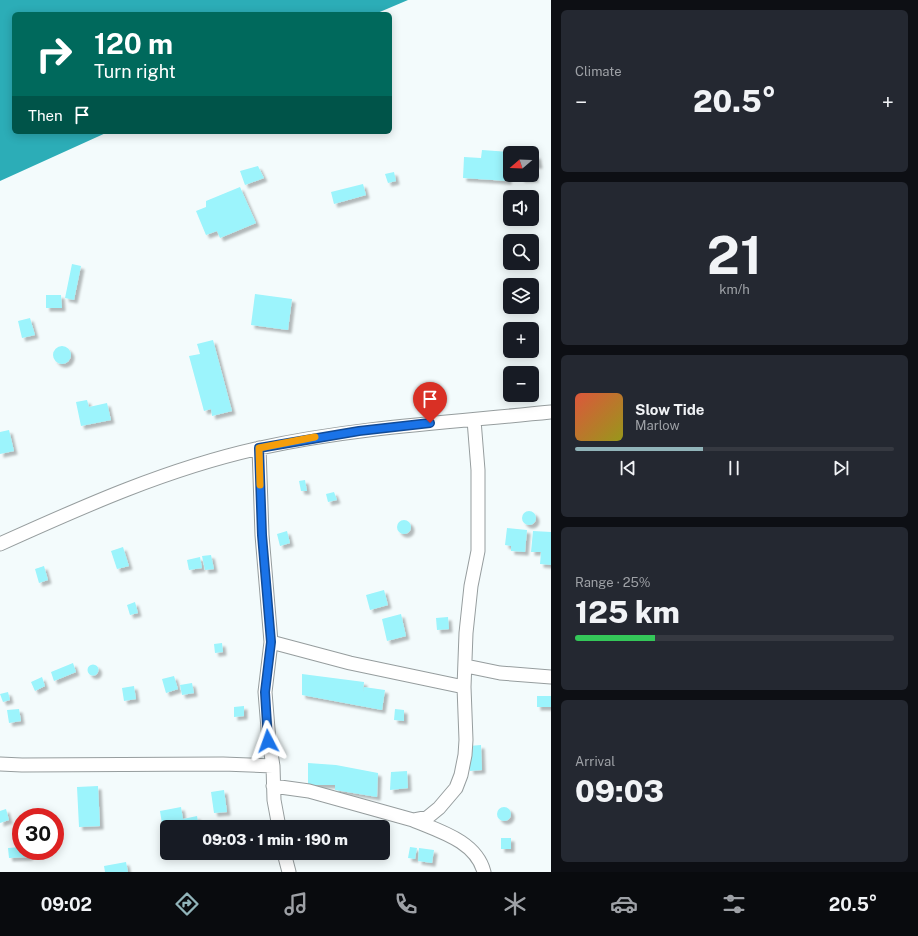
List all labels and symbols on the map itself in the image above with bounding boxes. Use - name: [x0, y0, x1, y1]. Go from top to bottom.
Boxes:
- north arrow: [503, 146, 539, 182]
- pin: [413, 382, 447, 423]
- position arrow: [247, 720, 289, 762]
- speed limit sign: 30: [12, 808, 64, 860]

